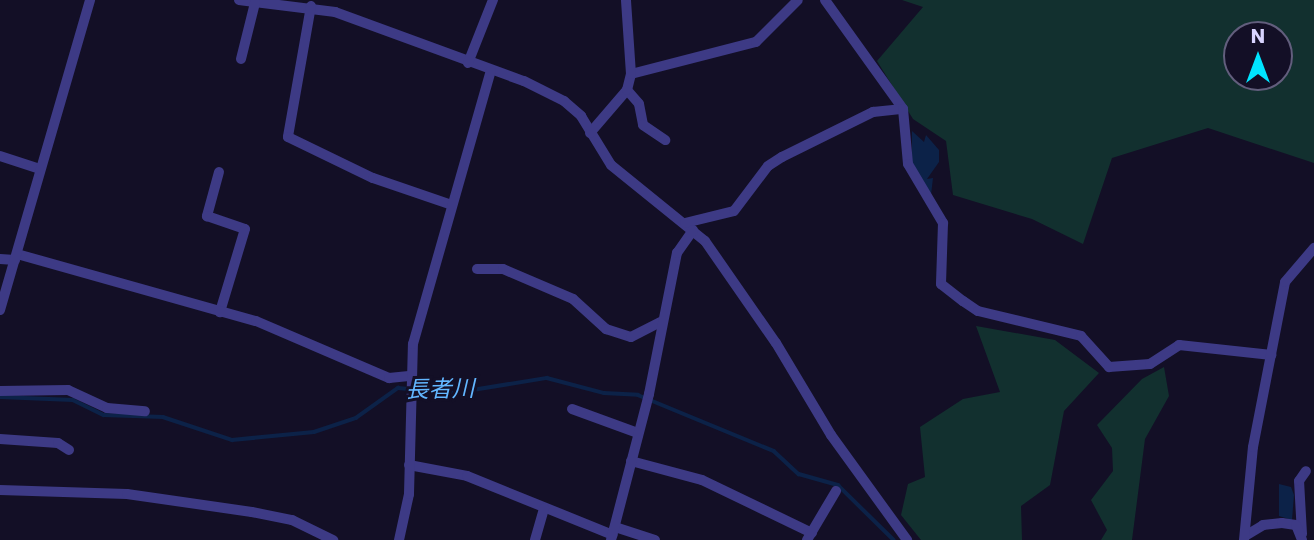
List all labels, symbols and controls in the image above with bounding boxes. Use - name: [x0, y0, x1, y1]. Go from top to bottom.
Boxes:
- north arrow: [1223, 21, 1293, 91]
- text: N: [1251, 23, 1265, 50]
- water label: 長者川: [405, 375, 475, 403]

